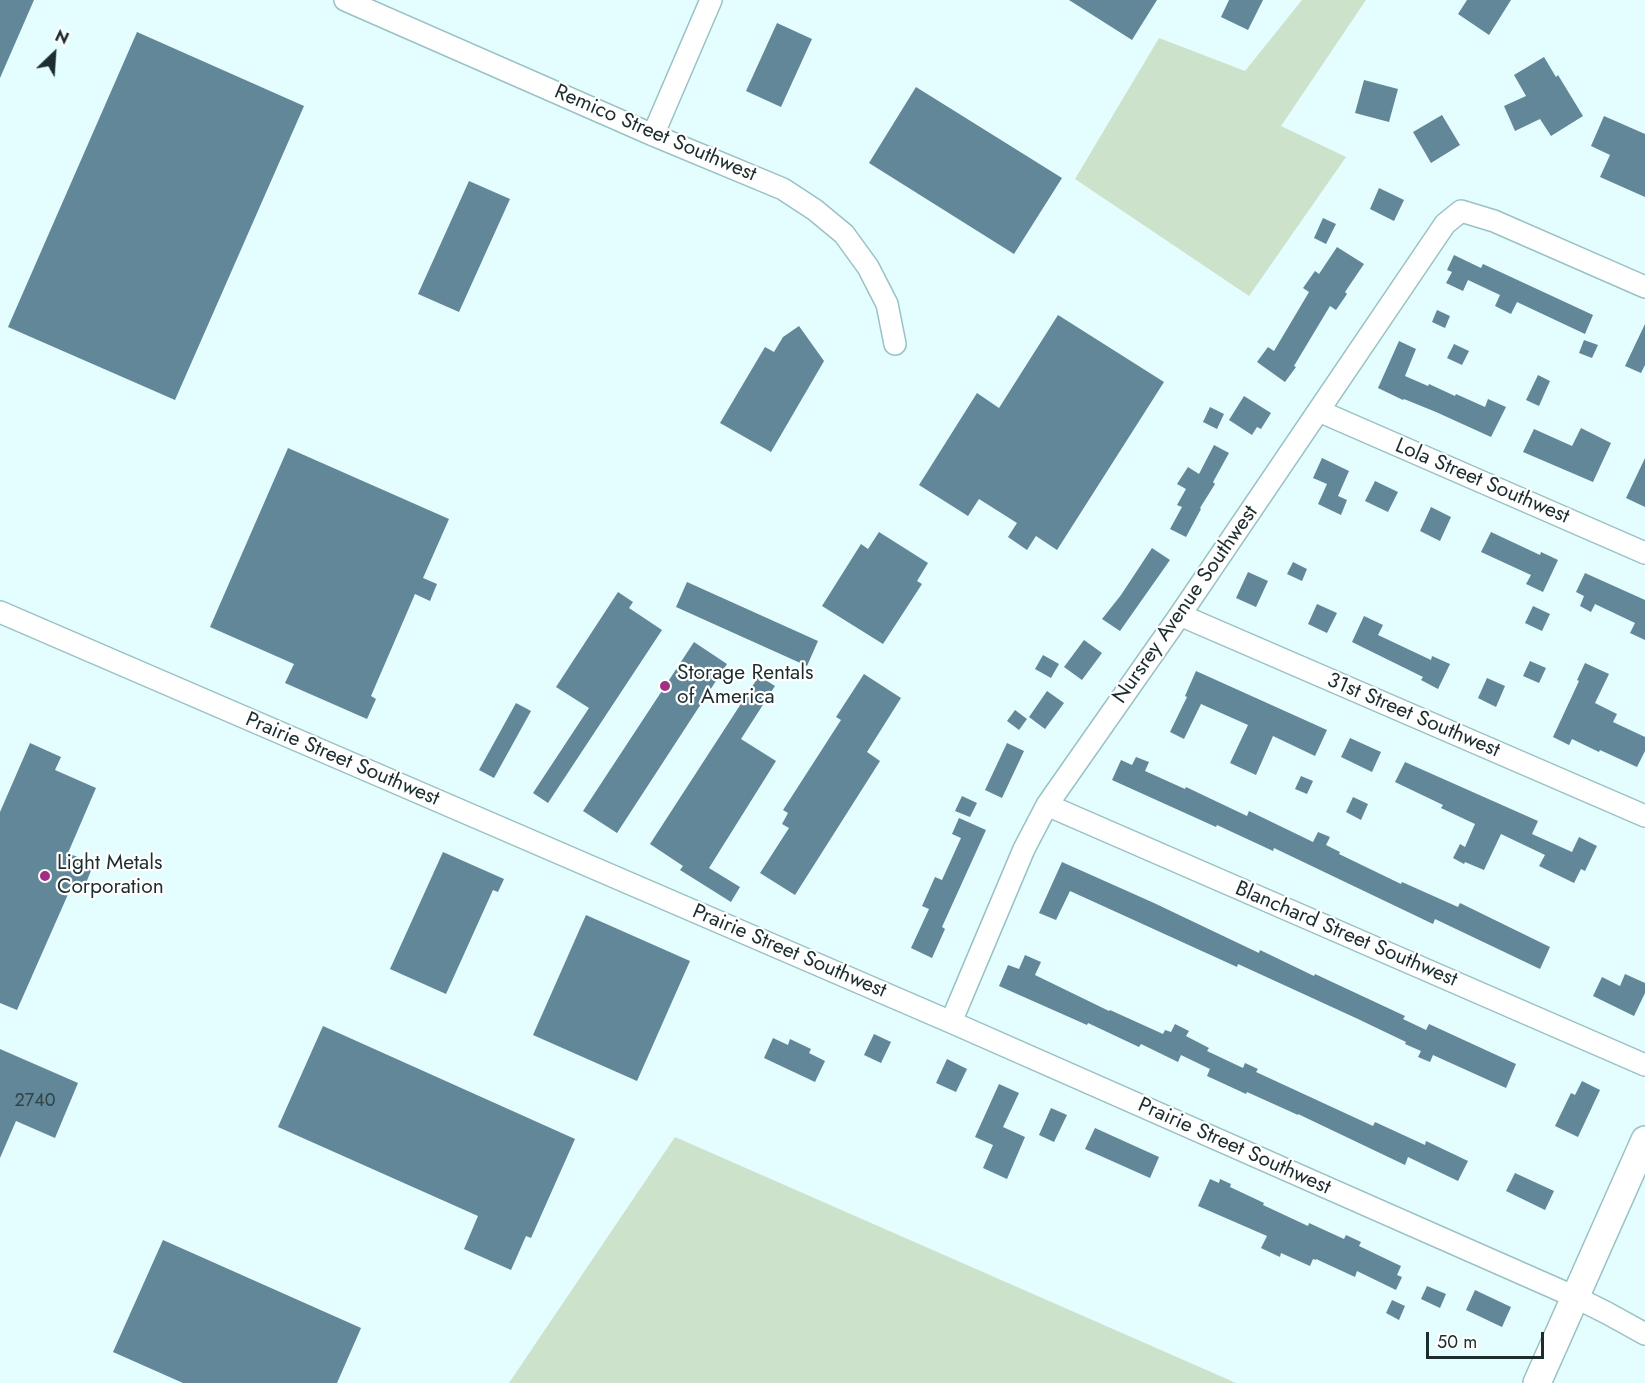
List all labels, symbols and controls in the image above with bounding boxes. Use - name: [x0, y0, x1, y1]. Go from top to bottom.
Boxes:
- north arrow: [24, 24, 84, 84]
- text: N: [51, 24, 72, 50]
- street label: Remico Street Southwest: [550, 80, 760, 188]
- street label: Lola Street Southwest: [1391, 434, 1573, 530]
- street label: Nursrey Avenue Southwest: [1108, 501, 1264, 709]
- place label: Storage Rentals of America: [677, 661, 813, 711]
- street label: 31st Street Southwest: [1323, 668, 1503, 764]
- marker: Storage Rentals of America: [658, 679, 672, 693]
- street label: Prairie Street Southwest: [241, 708, 443, 812]
- place label: Light Metals Corporation: [57, 851, 164, 901]
- marker: Light Metals Corporation: [38, 869, 52, 883]
- street label: Blanchard Street Southwest: [1231, 877, 1461, 993]
- street label: Prairie Street Southwest: [688, 900, 890, 1004]
- house number: 2740: [15, 1091, 55, 1113]
- street label: Prairie Street Southwest: [1134, 1093, 1334, 1201]
- scale bar: [1429, 1320, 1548, 1358]
- text: 50 m: [1437, 1329, 1477, 1355]

